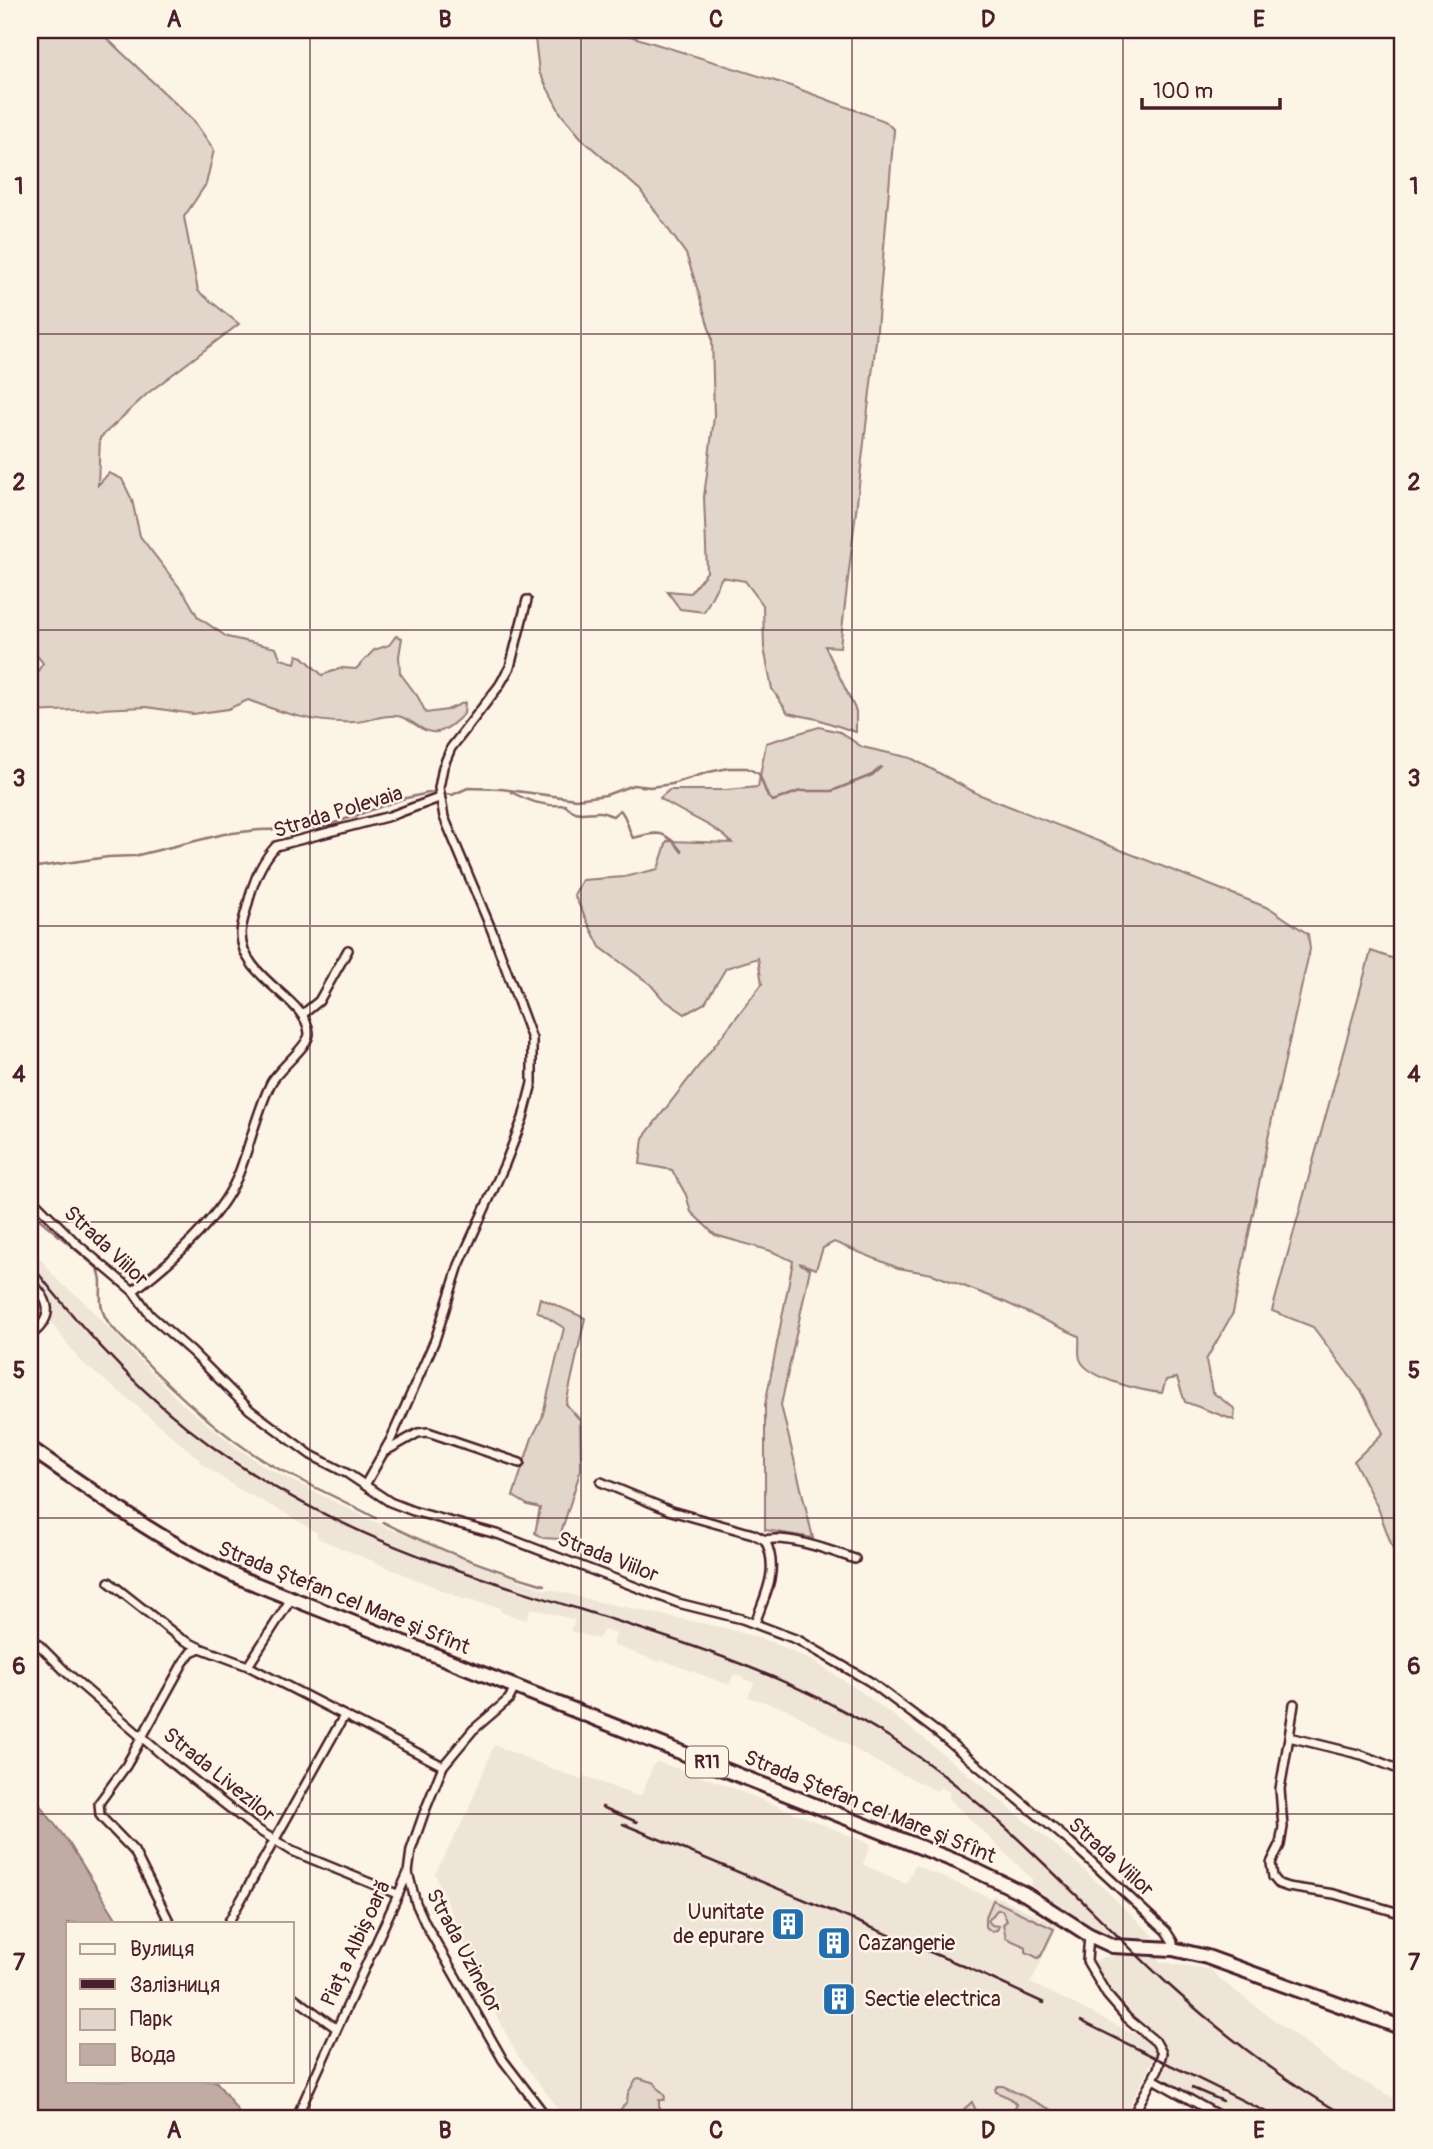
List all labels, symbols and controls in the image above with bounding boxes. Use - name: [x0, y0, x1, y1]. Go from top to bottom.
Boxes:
- text: A: [167, 5, 182, 34]
- text: B: [438, 5, 452, 34]
- text: C: [709, 5, 723, 34]
- text: D: [981, 5, 995, 34]
- text: E: [1253, 5, 1265, 34]
- scale bar: [1142, 66, 1281, 110]
- text: 100 m: [1153, 78, 1213, 105]
- text: 1: [15, 172, 24, 201]
- text: 1: [1410, 172, 1419, 201]
- text: 2: [13, 468, 26, 497]
- text: 2: [1408, 468, 1421, 497]
- text: 3: [13, 764, 25, 793]
- text: 3: [1408, 764, 1420, 793]
- street label: Strada Polevaia: [270, 780, 406, 844]
- text: 4: [12, 1060, 26, 1089]
- text: 4: [1407, 1060, 1421, 1089]
- street label: Strada Viilor: [58, 1200, 154, 1292]
- text: 5: [13, 1356, 25, 1385]
- text: 5: [1408, 1356, 1420, 1385]
- street label: Strada Viilor: [553, 1525, 663, 1589]
- street label: Strada Ştefan cel Mare şi Sfînt: [214, 1535, 474, 1661]
- text: 6: [12, 1652, 26, 1681]
- text: 6: [1407, 1652, 1421, 1681]
- street label: Strada Livezilor: [157, 1721, 281, 1829]
- street label: Strada Ştefan cel Mare şi Sfînt: [740, 1744, 1000, 1870]
- road number: R11: [686, 1746, 728, 1778]
- street label: Strada Viilor: [1062, 1811, 1160, 1903]
- street label: Piața Albișoară: [315, 1875, 397, 2011]
- street label: Strada Uzinelor: [420, 1884, 508, 2018]
- place label: Uunitate de epurare: [673, 1899, 765, 1950]
- building icon: Uunitate de epurare: [769, 1905, 807, 1943]
- legend: [66, 1922, 294, 2082]
- building icon: Cazangerie: [815, 1924, 853, 1962]
- place label: Cazangerie: [858, 1930, 956, 1957]
- text: Вулиця: [130, 1936, 194, 1963]
- text: 7: [13, 1948, 26, 1977]
- text: 7: [1408, 1948, 1421, 1977]
- text: Залізниця: [130, 1972, 220, 1999]
- building icon: Sectie electrica: [820, 1980, 858, 2018]
- place label: Sectie electrica: [864, 1986, 1001, 2013]
- text: Парк: [130, 2006, 173, 2033]
- text: Вода: [130, 2042, 176, 2069]
- text: A: [167, 2116, 182, 2145]
- text: B: [438, 2116, 452, 2145]
- text: C: [709, 2116, 723, 2145]
- text: D: [981, 2116, 995, 2145]
- text: E: [1253, 2116, 1265, 2145]

